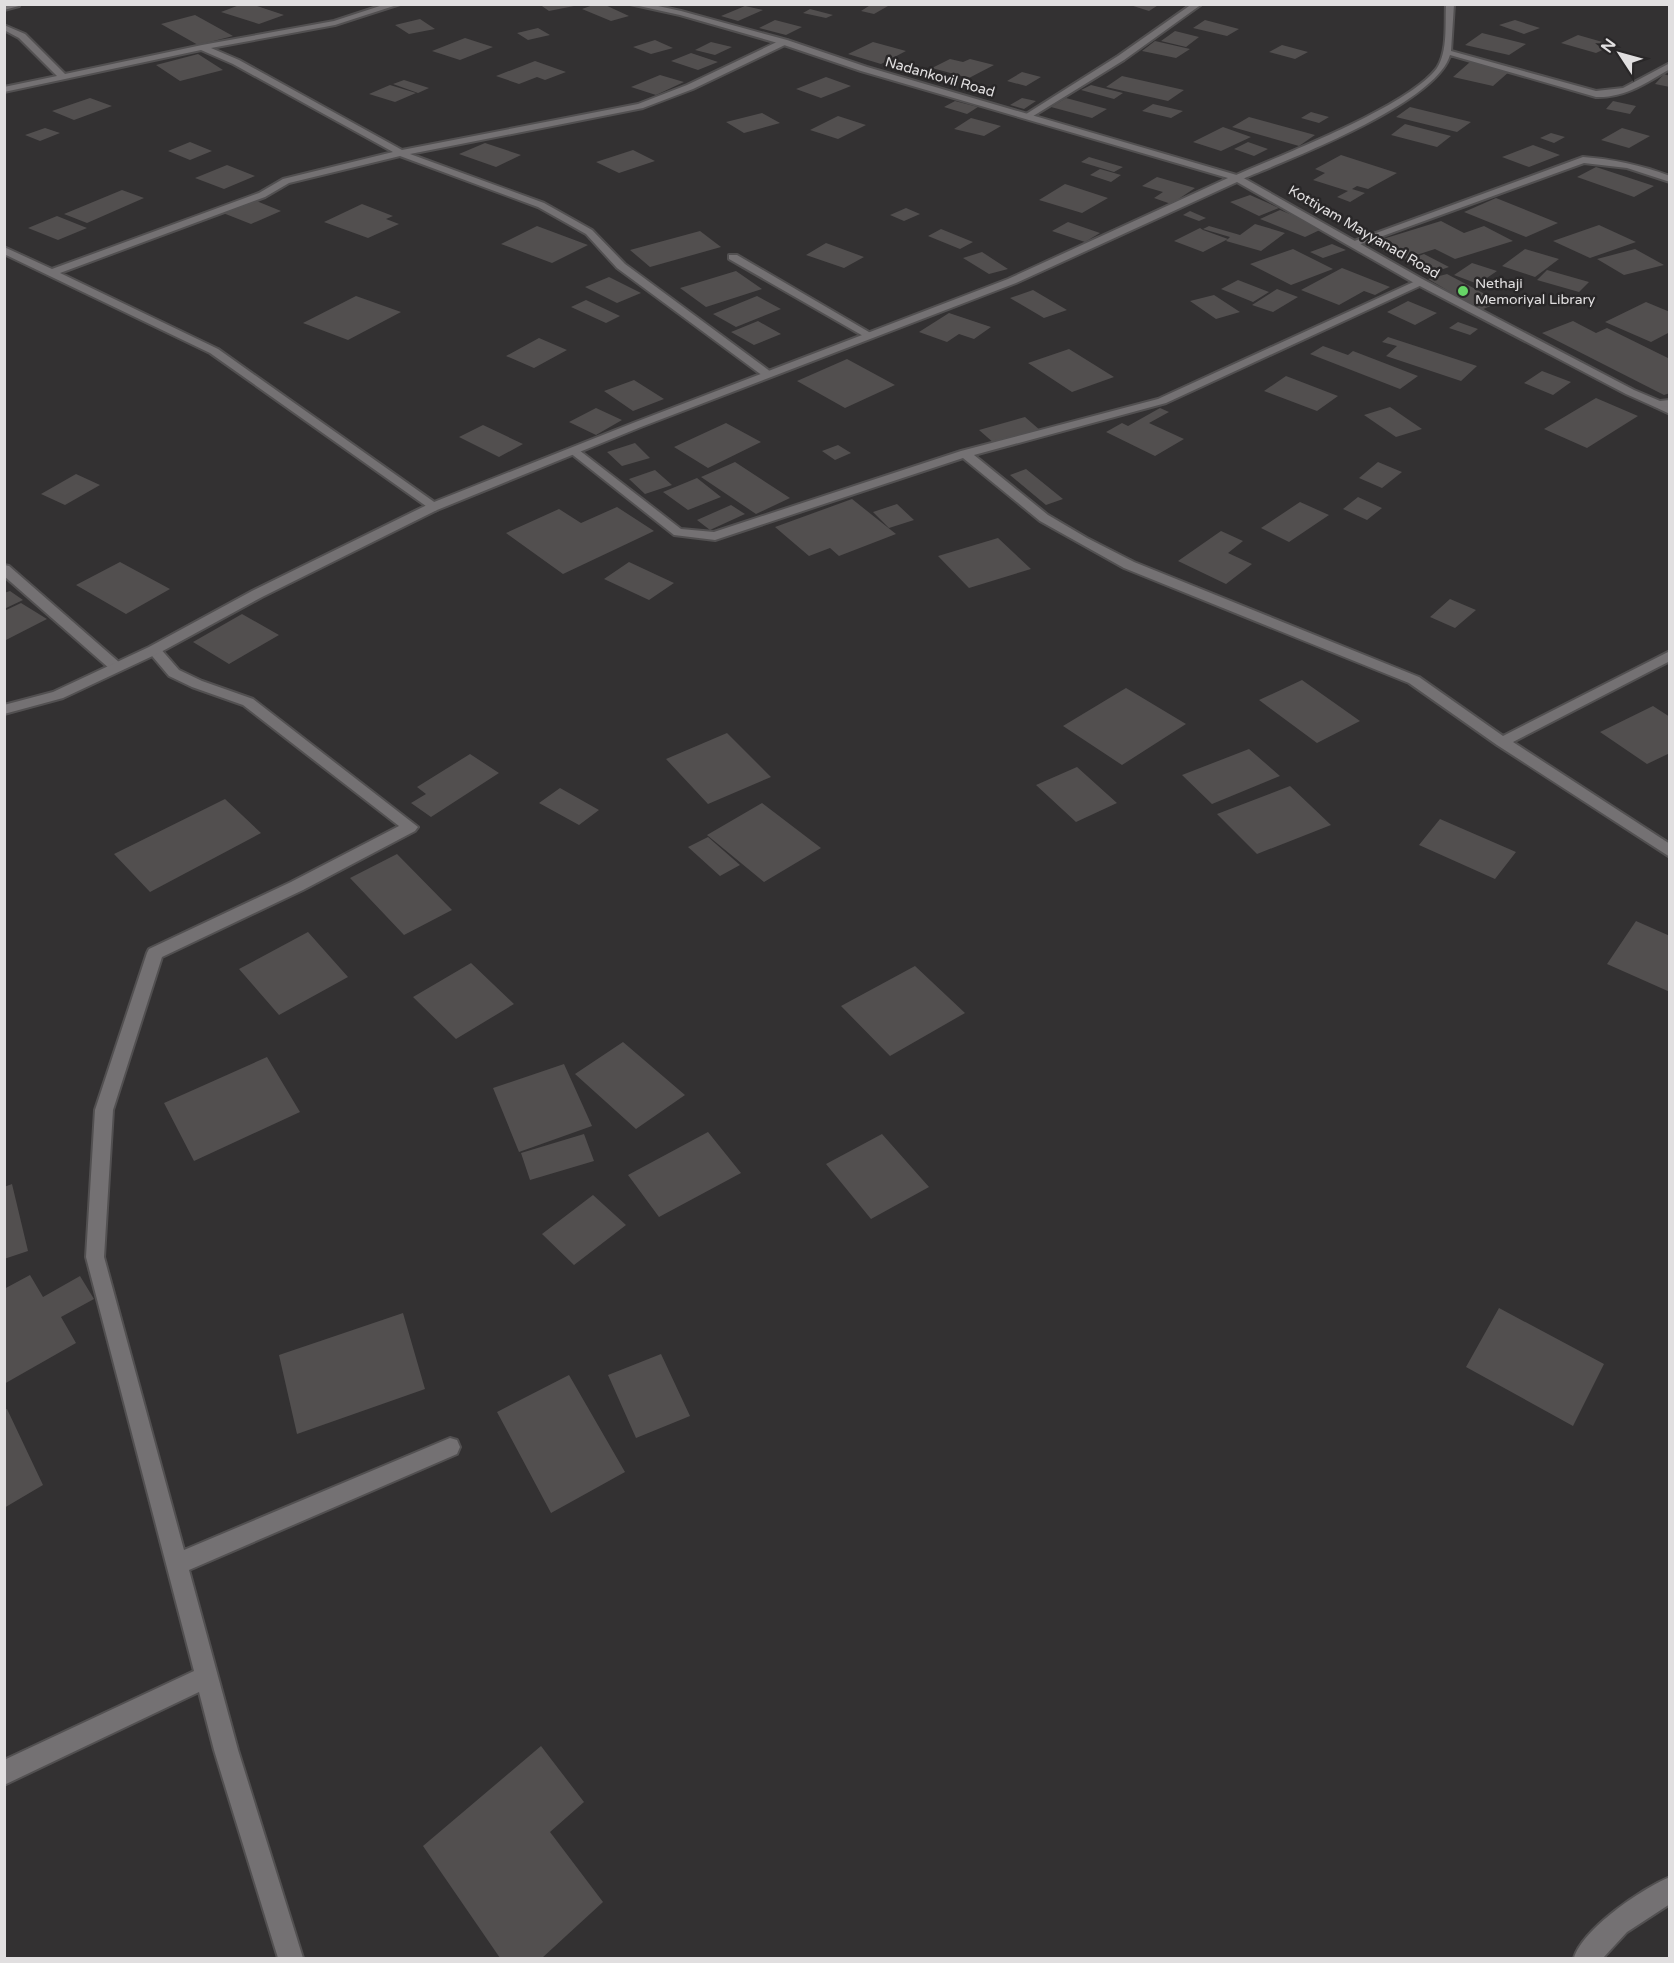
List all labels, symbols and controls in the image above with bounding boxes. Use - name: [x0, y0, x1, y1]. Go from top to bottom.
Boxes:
- north arrow: [1590, 24, 1650, 84]
- text: N: [1597, 35, 1621, 57]
- street label: Nadankovil Road: [883, 53, 997, 101]
- street label: Kottiyam Mayyanad Road: [1285, 182, 1443, 282]
- place label: Nethaji Memoriyal Library: [1475, 275, 1596, 308]
- marker: Nethaji Memoriyal Library: [1456, 284, 1470, 298]

